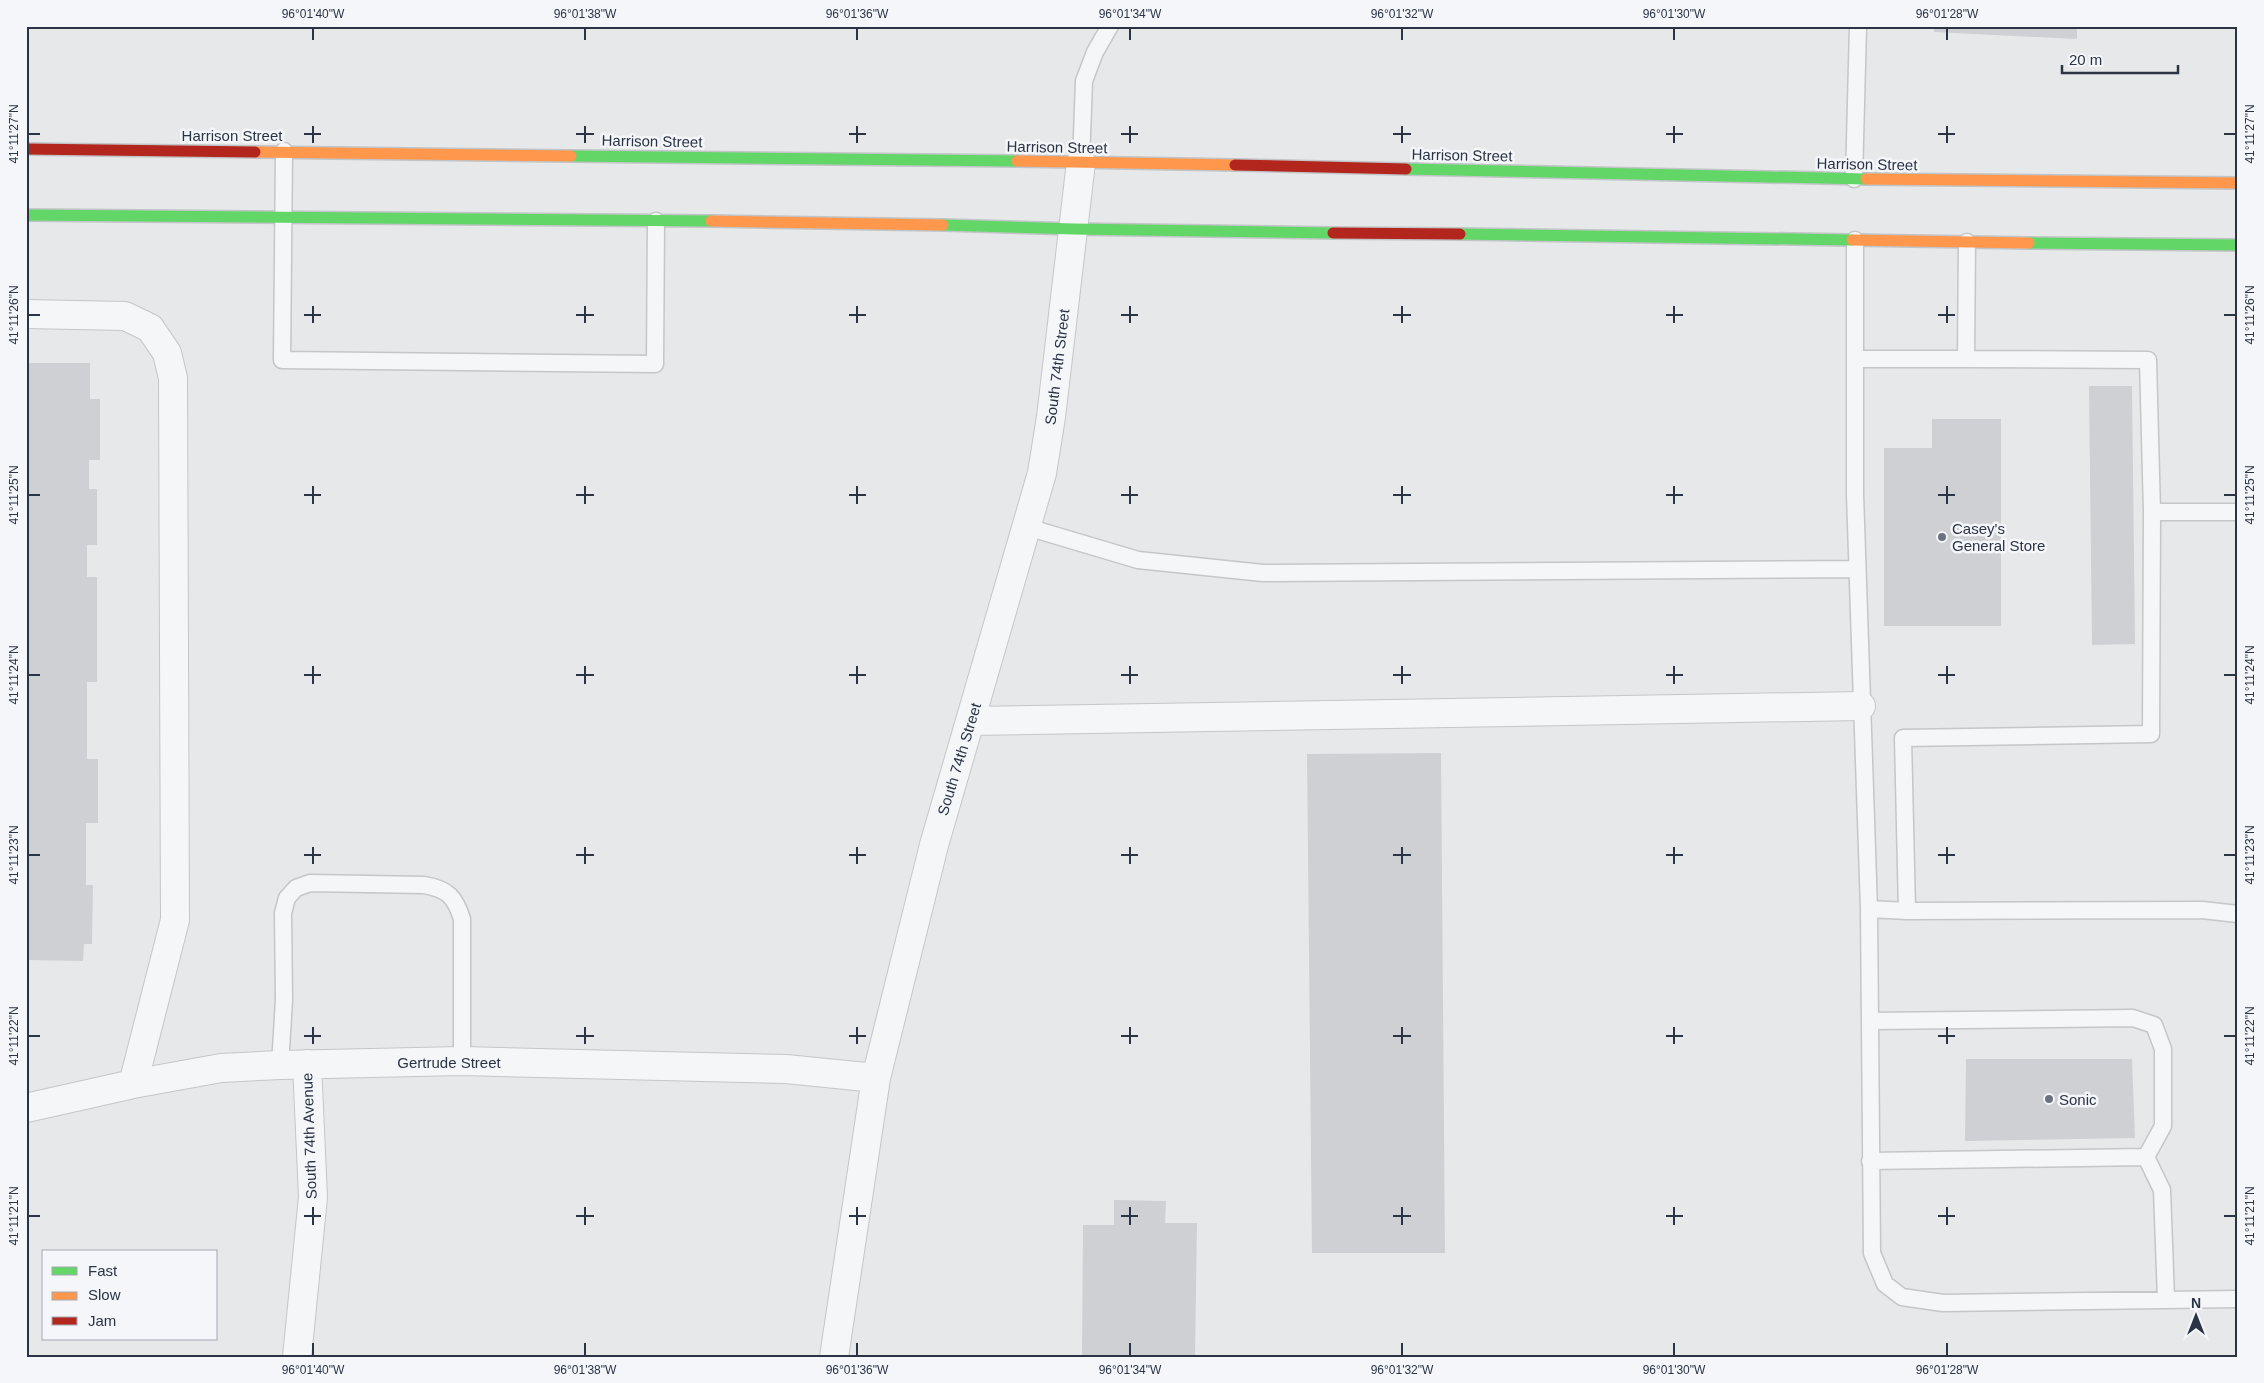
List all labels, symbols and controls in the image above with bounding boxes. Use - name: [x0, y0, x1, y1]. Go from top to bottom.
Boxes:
- text: 96°01'40"W: [282, 7, 345, 21]
- text: 96°01'38"W: [554, 7, 617, 21]
- text: 96°01'36"W: [826, 7, 889, 21]
- text: 96°01'34"W: [1099, 7, 1162, 21]
- text: 96°01'32"W: [1371, 7, 1434, 21]
- text: 96°01'30"W: [1643, 7, 1706, 21]
- text: 96°01'28"W: [1916, 7, 1979, 21]
- scale bar: [2062, 42, 2178, 74]
- text: 20 m: [2069, 51, 2102, 68]
- text: 41°11'27"N: [7, 104, 21, 164]
- text: 41°11'27"N: [2243, 104, 2257, 164]
- street label: Harrison Street: [182, 127, 283, 144]
- street label: Harrison Street: [601, 132, 703, 150]
- street label: Harrison Street: [1006, 138, 1108, 156]
- street label: Harrison Street: [1411, 146, 1513, 164]
- street label: Harrison Street: [1816, 155, 1918, 173]
- text: 41°11'26"N: [7, 285, 21, 345]
- text: 41°11'26"N: [2243, 285, 2257, 345]
- street label: South 74th Street: [1041, 307, 1073, 426]
- text: 41°11'25"N: [7, 465, 21, 525]
- text: 41°11'25"N: [2243, 465, 2257, 525]
- place label: Casey's General Store: [1952, 520, 2045, 554]
- marker: Casey's General Store: [1936, 531, 1948, 543]
- text: 41°11'24"N: [7, 645, 21, 705]
- text: 41°11'24"N: [2243, 645, 2257, 705]
- street label: South 74th Street: [934, 700, 984, 817]
- text: 41°11'23"N: [7, 825, 21, 885]
- text: 41°11'23"N: [2243, 825, 2257, 885]
- text: 41°11'22"N: [7, 1006, 21, 1066]
- text: 41°11'22"N: [2243, 1006, 2257, 1066]
- street label: Gertrude Street: [397, 1054, 502, 1071]
- street label: South 74th Avenue: [298, 1072, 320, 1200]
- place label: Sonic: [2059, 1091, 2097, 1108]
- marker: Sonic: [2043, 1093, 2055, 1105]
- text: 41°11'21"N: [7, 1186, 21, 1246]
- text: 41°11'21"N: [2243, 1186, 2257, 1246]
- legend: [42, 1250, 218, 1340]
- text: Fast: [88, 1262, 118, 1279]
- text: Slow: [88, 1286, 121, 1303]
- north arrow: [2172, 1290, 2222, 1340]
- text: N: [2191, 1295, 2201, 1311]
- text: Jam: [88, 1312, 116, 1329]
- text: 96°01'40"W: [282, 1363, 345, 1377]
- text: 96°01'38"W: [554, 1363, 617, 1377]
- text: 96°01'36"W: [826, 1363, 889, 1377]
- text: 96°01'34"W: [1099, 1363, 1162, 1377]
- text: 96°01'32"W: [1371, 1363, 1434, 1377]
- text: 96°01'30"W: [1643, 1363, 1706, 1377]
- text: 96°01'28"W: [1916, 1363, 1979, 1377]

